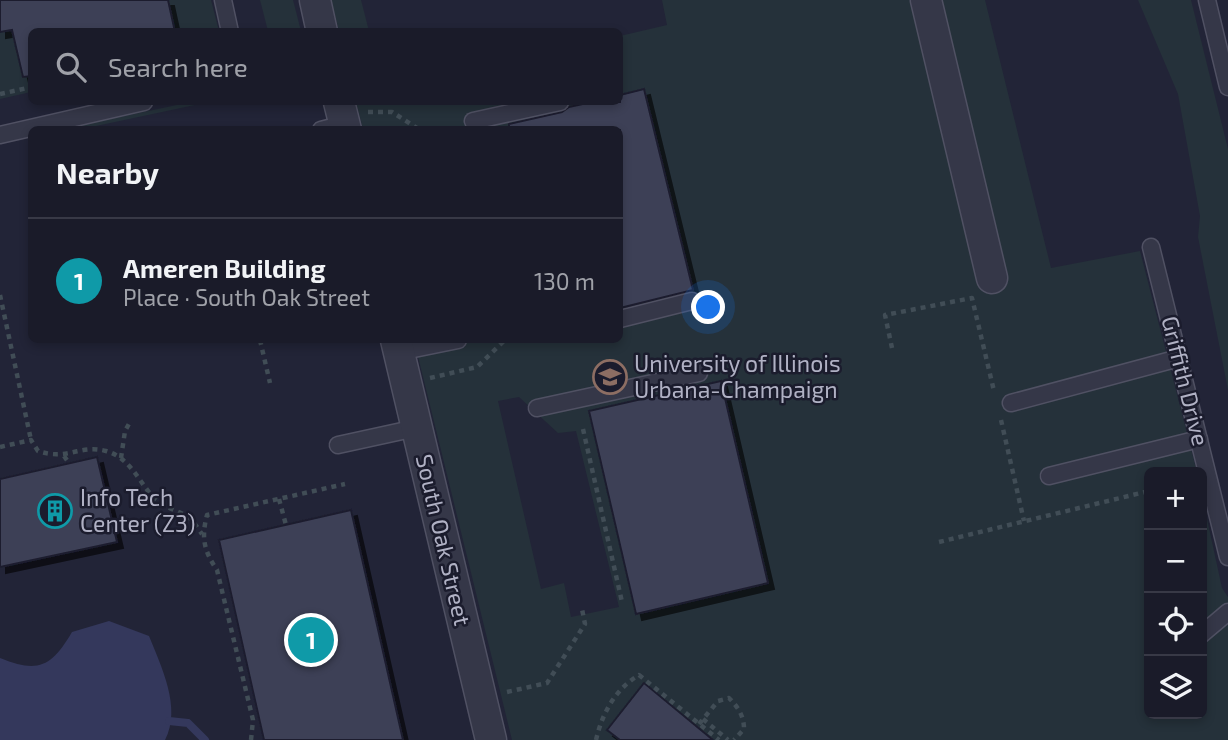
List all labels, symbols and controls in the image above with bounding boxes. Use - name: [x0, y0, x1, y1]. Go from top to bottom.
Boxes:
- search box: [28, 28, 623, 105]
- icon: search: [52, 48, 90, 86]
- text: Search here: [108, 51, 248, 82]
- text: Nearby: [56, 154, 159, 190]
- text: Ameren Building: [123, 252, 326, 283]
- text: 1: [74, 267, 84, 295]
- text: 130 m: [534, 267, 595, 295]
- text: Place · South Oak Street: [123, 283, 370, 311]
- your location: [691, 290, 725, 324]
- street label: Griffith Drive: [1156, 313, 1216, 448]
- place label: University of Illinois Urbana-Champaign: [634, 349, 841, 403]
- school or university icon: University of Illinois Urbana-Champaign: [591, 358, 629, 396]
- street label: South Oak Street: [411, 451, 477, 628]
- map controls: [1144, 467, 1207, 719]
- button: +: [1144, 467, 1207, 530]
- place label: Info Tech Center (Z3): [80, 483, 196, 537]
- building icon: Info Tech Center (Z3): [36, 492, 74, 530]
- button: −: [1144, 530, 1207, 593]
- button: locate: [1144, 593, 1207, 656]
- pin: 1: [288, 614, 334, 666]
- button: layers: [1144, 656, 1207, 719]

